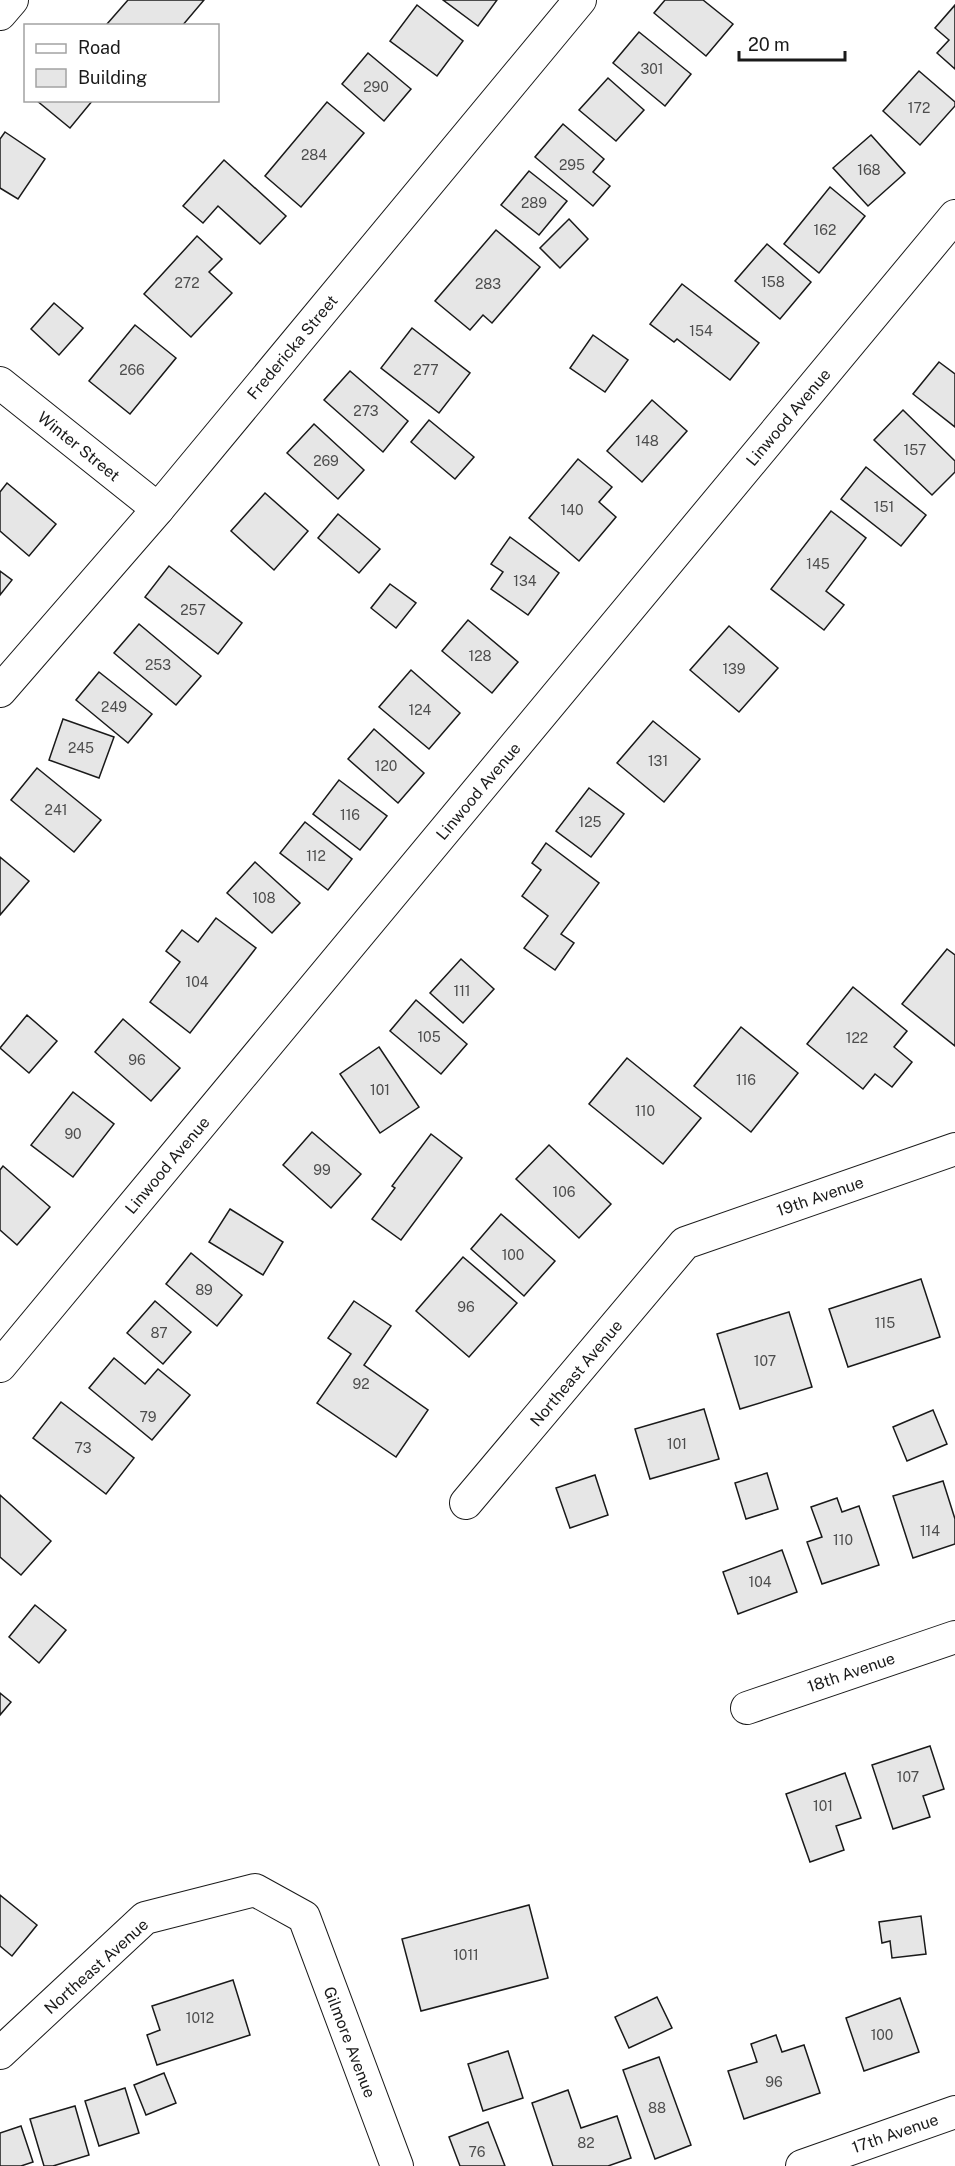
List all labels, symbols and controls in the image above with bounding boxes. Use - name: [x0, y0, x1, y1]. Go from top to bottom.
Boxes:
- legend: [24, 24, 219, 102]
- scale bar: [739, 24, 846, 62]
- text: 20 m: [748, 34, 790, 55]
- text: Road: [78, 37, 121, 58]
- house number: 301: [641, 61, 664, 77]
- text: Building: [78, 67, 147, 88]
- house number: 290: [363, 79, 389, 95]
- house number: 172: [908, 100, 930, 116]
- house number: 284: [301, 147, 327, 163]
- house number: 295: [559, 157, 585, 173]
- house number: 168: [857, 162, 881, 178]
- house number: 289: [521, 195, 547, 211]
- house number: 162: [814, 222, 836, 238]
- house number: 158: [761, 274, 785, 290]
- house number: 272: [174, 275, 200, 291]
- house number: 283: [475, 276, 501, 292]
- street label: Fredericka Street: [243, 291, 342, 403]
- house number: 154: [689, 323, 713, 339]
- house number: 266: [119, 362, 145, 378]
- house number: 277: [413, 362, 439, 378]
- street label: Linwood Avenue: [742, 365, 835, 470]
- house number: 273: [353, 403, 379, 419]
- street label: Winter Street: [34, 407, 124, 485]
- house number: 148: [635, 433, 659, 449]
- house number: 157: [903, 442, 927, 458]
- house number: 269: [313, 453, 339, 469]
- house number: 151: [874, 499, 894, 515]
- house number: 140: [560, 502, 584, 518]
- house number: 145: [806, 556, 830, 572]
- house number: 134: [513, 573, 537, 589]
- house number: 257: [180, 602, 206, 618]
- house number: 128: [468, 648, 492, 664]
- house number: 253: [145, 657, 171, 673]
- house number: 139: [722, 661, 746, 677]
- house number: 249: [101, 699, 127, 715]
- house number: 124: [409, 702, 432, 718]
- street label: Linwood Avenue: [432, 739, 525, 844]
- house number: 245: [68, 740, 94, 756]
- house number: 131: [648, 753, 668, 769]
- house number: 120: [375, 758, 397, 774]
- house number: 241: [45, 802, 67, 818]
- house number: 116: [340, 807, 360, 823]
- house number: 125: [578, 814, 602, 830]
- house number: 112: [306, 848, 326, 864]
- house number: 108: [252, 890, 276, 906]
- house number: 104: [185, 974, 209, 990]
- house number: 111: [453, 983, 471, 999]
- house number: 105: [417, 1029, 441, 1045]
- house number: 122: [846, 1030, 868, 1046]
- house number: 96: [128, 1052, 146, 1068]
- house number: 116: [736, 1072, 756, 1088]
- house number: 101: [370, 1082, 390, 1098]
- house number: 110: [635, 1103, 655, 1119]
- street label: Linwood Avenue: [121, 1113, 214, 1218]
- house number: 90: [64, 1126, 82, 1142]
- house number: 99: [313, 1162, 331, 1178]
- street label: 19th Avenue: [774, 1173, 866, 1220]
- house number: 106: [553, 1184, 576, 1200]
- house number: 100: [502, 1247, 524, 1263]
- house number: 89: [195, 1282, 213, 1298]
- house number: 96: [457, 1299, 475, 1315]
- house number: 115: [875, 1315, 895, 1331]
- street label: Northeast Avenue: [526, 1316, 626, 1430]
- house number: 87: [150, 1325, 168, 1341]
- house number: 107: [754, 1353, 776, 1369]
- house number: 92: [352, 1376, 370, 1392]
- house number: 79: [140, 1409, 157, 1425]
- house number: 101: [667, 1436, 687, 1452]
- house number: 73: [75, 1440, 92, 1456]
- house number: 114: [920, 1523, 940, 1539]
- house number: 110: [833, 1532, 853, 1548]
- house number: 104: [748, 1574, 772, 1590]
- street label: 18th Avenue: [805, 1649, 897, 1696]
- house number: 107: [897, 1769, 919, 1785]
- house number: 101: [813, 1798, 833, 1814]
- street label: Northeast Avenue: [40, 1915, 152, 2018]
- house number: 1011: [453, 1947, 479, 1963]
- street label: Gilmore Avenue: [320, 1984, 379, 2100]
- house number: 1012: [186, 2010, 214, 2026]
- house number: 100: [871, 2027, 893, 2043]
- house number: 96: [765, 2074, 783, 2090]
- house number: 88: [648, 2100, 666, 2116]
- street label: 17th Avenue: [849, 2110, 941, 2157]
- house number: 82: [577, 2135, 595, 2151]
- house number: 76: [469, 2144, 486, 2160]

